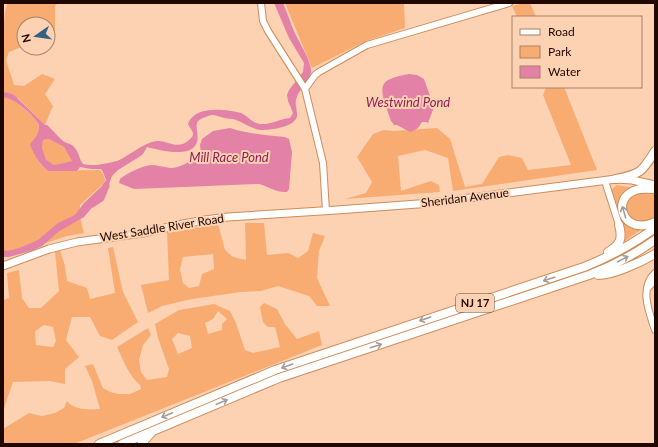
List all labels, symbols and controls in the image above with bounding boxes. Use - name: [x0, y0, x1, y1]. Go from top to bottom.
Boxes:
- north arrow: [16, 16, 56, 56]
- legend: [512, 16, 642, 88]
- text: Road: [548, 24, 575, 39]
- text: N: [18, 33, 33, 44]
- text: Park: [548, 44, 572, 59]
- text: Water: [548, 64, 581, 79]
- water label: Westwind Pond: [366, 94, 450, 110]
- water label: Mill Race Pond: [189, 149, 269, 165]
- street label: Sheridan Avenue: [420, 185, 510, 210]
- one-way arrow: [620, 206, 627, 219]
- street label: West Saddle River Road: [99, 210, 225, 245]
- one-way arrow: [617, 255, 629, 263]
- one-way arrow: [543, 275, 555, 283]
- road number: NJ 17: [456, 294, 494, 312]
- one-way arrow: [419, 316, 432, 323]
- one-way arrow: [369, 342, 382, 349]
- one-way arrow: [280, 363, 293, 370]
- one-way arrow: [216, 397, 228, 405]
- one-way arrow: [161, 412, 173, 420]

